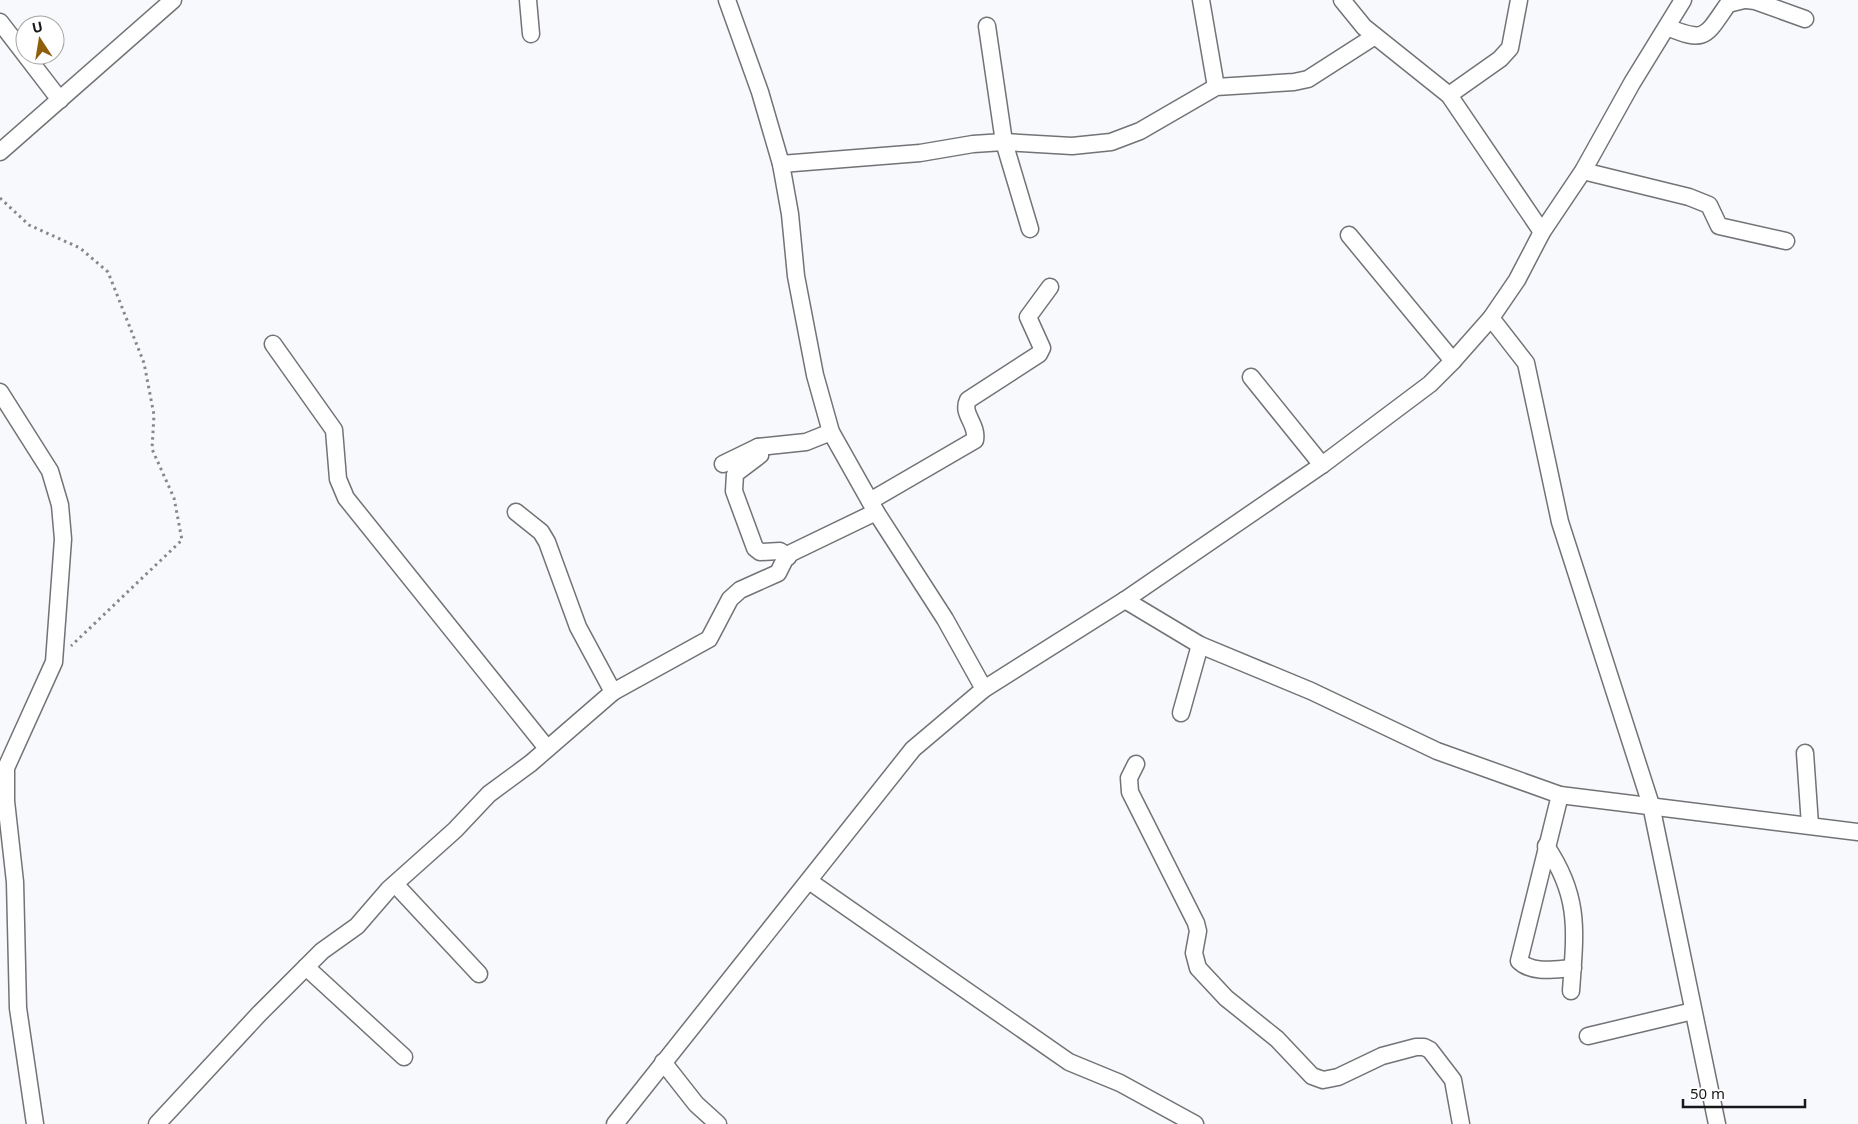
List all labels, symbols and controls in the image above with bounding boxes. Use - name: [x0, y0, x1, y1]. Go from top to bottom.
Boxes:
- north arrow: [15, 15, 65, 65]
- text: U: [30, 16, 44, 37]
- scale bar: [1683, 1076, 1806, 1108]
- text: 50 m: [1690, 1083, 1725, 1103]

